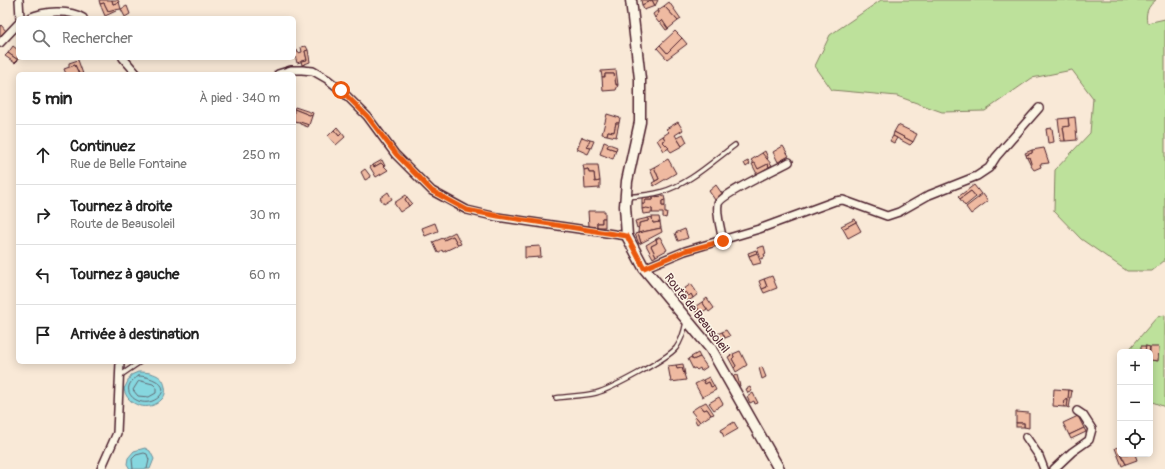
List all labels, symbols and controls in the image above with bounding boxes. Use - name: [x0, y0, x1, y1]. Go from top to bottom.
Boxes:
- search box: [16, 16, 296, 60]
- icon: search: [30, 27, 52, 49]
- text: Rechercher: [62, 29, 133, 48]
- route start: [332, 81, 350, 99]
- text: 5 min: [32, 88, 72, 109]
- text: À pied · 340 m: [199, 90, 280, 106]
- text: Continuez: [70, 137, 135, 156]
- icon: ahead: [32, 144, 54, 166]
- text: 250 m: [242, 147, 280, 163]
- text: Rue de Belle Fontaine: [70, 156, 187, 172]
- text: Tournez à droite: [70, 197, 172, 216]
- icon: right: [32, 204, 54, 226]
- text: 30 m: [250, 207, 280, 223]
- text: Route de Beausoleil: [70, 216, 175, 232]
- route end: [714, 232, 732, 250]
- icon: left: [32, 264, 54, 286]
- text: Tournez à gauche: [70, 265, 180, 284]
- text: 60 m: [249, 267, 280, 283]
- street label: Route de Beausoleil: [661, 270, 732, 356]
- icon: arrive: [32, 324, 54, 346]
- text: Arrivée à destination: [70, 325, 199, 344]
- map controls: [1117, 349, 1153, 457]
- button: +: [1117, 349, 1153, 385]
- button: −: [1117, 385, 1153, 421]
- button: locate: [1117, 421, 1153, 457]

